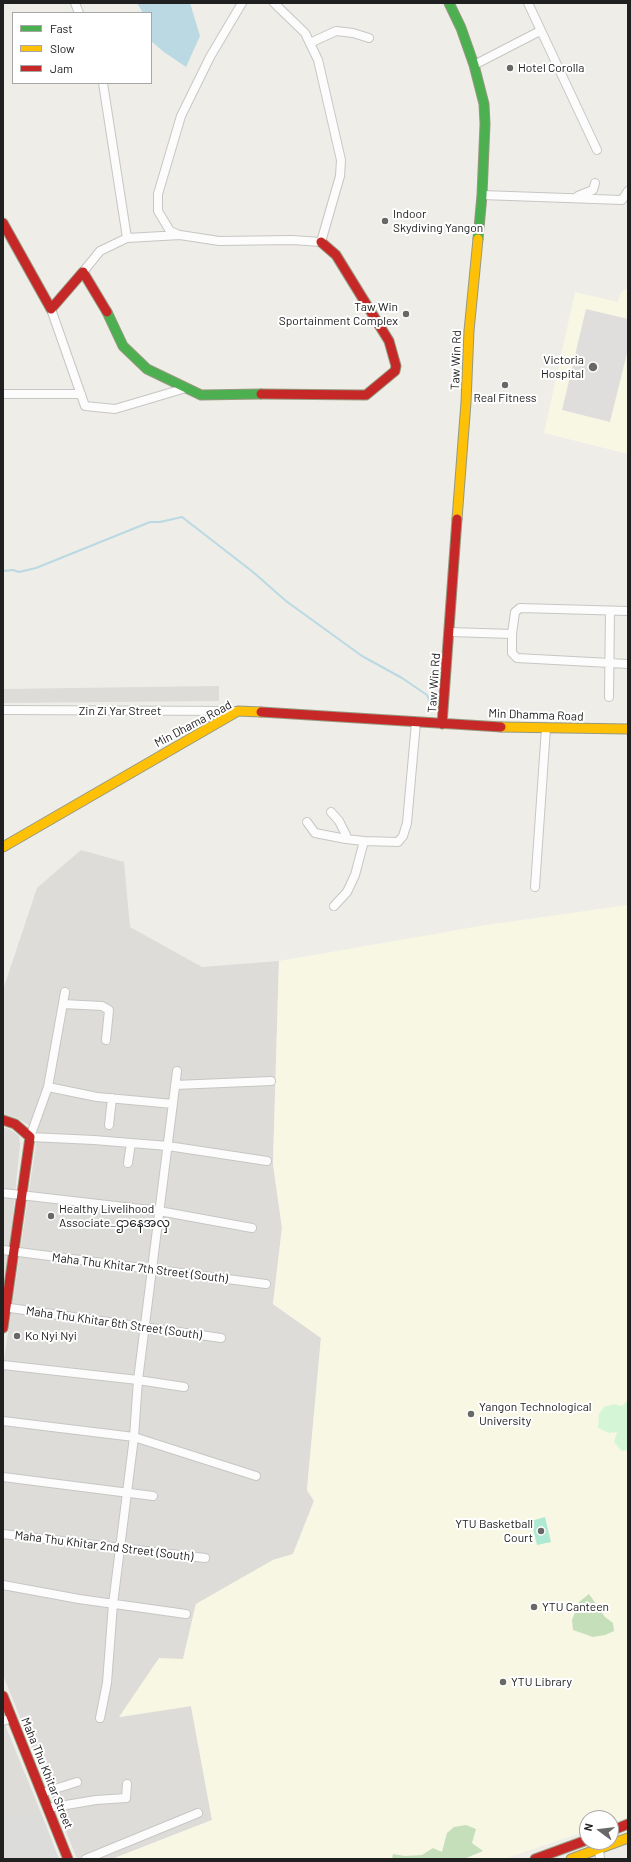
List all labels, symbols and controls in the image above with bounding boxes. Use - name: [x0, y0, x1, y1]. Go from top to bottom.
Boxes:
- legend: [12, 12, 152, 84]
- text: Fast: [50, 21, 73, 35]
- text: Slow: [50, 41, 75, 55]
- text: Jam: [50, 61, 73, 75]
- place label: Hotel Corolla: [518, 61, 584, 75]
- marker: Hotel Corolla: [505, 63, 515, 73]
- place label: Indoor Skydiving Yangon: [393, 207, 483, 235]
- marker: Indoor Skydiving Yangon: [380, 216, 390, 226]
- place label: Taw Win Sportainment Complex: [279, 300, 398, 328]
- marker: Taw Win Sportainment Complex: [401, 309, 411, 319]
- street label: Taw Win Rd: [448, 330, 464, 390]
- place label: Victoria Hospital: [541, 353, 584, 381]
- marker: Victoria Hospital: [587, 361, 599, 373]
- marker: Real Fitness: [500, 380, 510, 390]
- place label: Real Fitness: [473, 391, 537, 405]
- street label: Taw Win Rd: [425, 653, 443, 713]
- street label: Min Dhama Road: [152, 698, 234, 750]
- street label: Zin Zi Yar Street: [79, 704, 161, 718]
- street label: Min Dhamma Road: [488, 706, 584, 724]
- place label: Healthy Livelihood Associate_ဌာနေအလှ: [59, 1202, 170, 1230]
- marker: Healthy Livelihood Associate_ဌာနေအလှ: [46, 1211, 56, 1221]
- street label: Maha Thu Khitar 7th Street (South): [51, 1250, 229, 1286]
- street label: Maha Thu Khitar 6th Street (South): [25, 1304, 203, 1342]
- place label: Ko Nyi Nyi: [25, 1329, 77, 1343]
- marker: Ko Nyi Nyi: [12, 1331, 22, 1341]
- place label: Yangon Technological University: [479, 1400, 592, 1428]
- marker: Yangon Technological University: [466, 1409, 476, 1419]
- place label: YTU Basketball Court: [455, 1517, 533, 1545]
- marker: YTU Basketball Court: [536, 1526, 546, 1536]
- street label: Maha Thu Khitar 2nd Street (South): [14, 1528, 194, 1564]
- place label: YTU Canteen: [542, 1600, 609, 1614]
- marker: YTU Canteen: [529, 1602, 539, 1612]
- place label: YTU Library: [511, 1675, 572, 1689]
- marker: YTU Library: [498, 1677, 508, 1687]
- street label: Maha Thu Khitar Street: [18, 1715, 76, 1831]
- north arrow: [579, 1810, 619, 1850]
- text: N: [581, 1822, 595, 1832]

